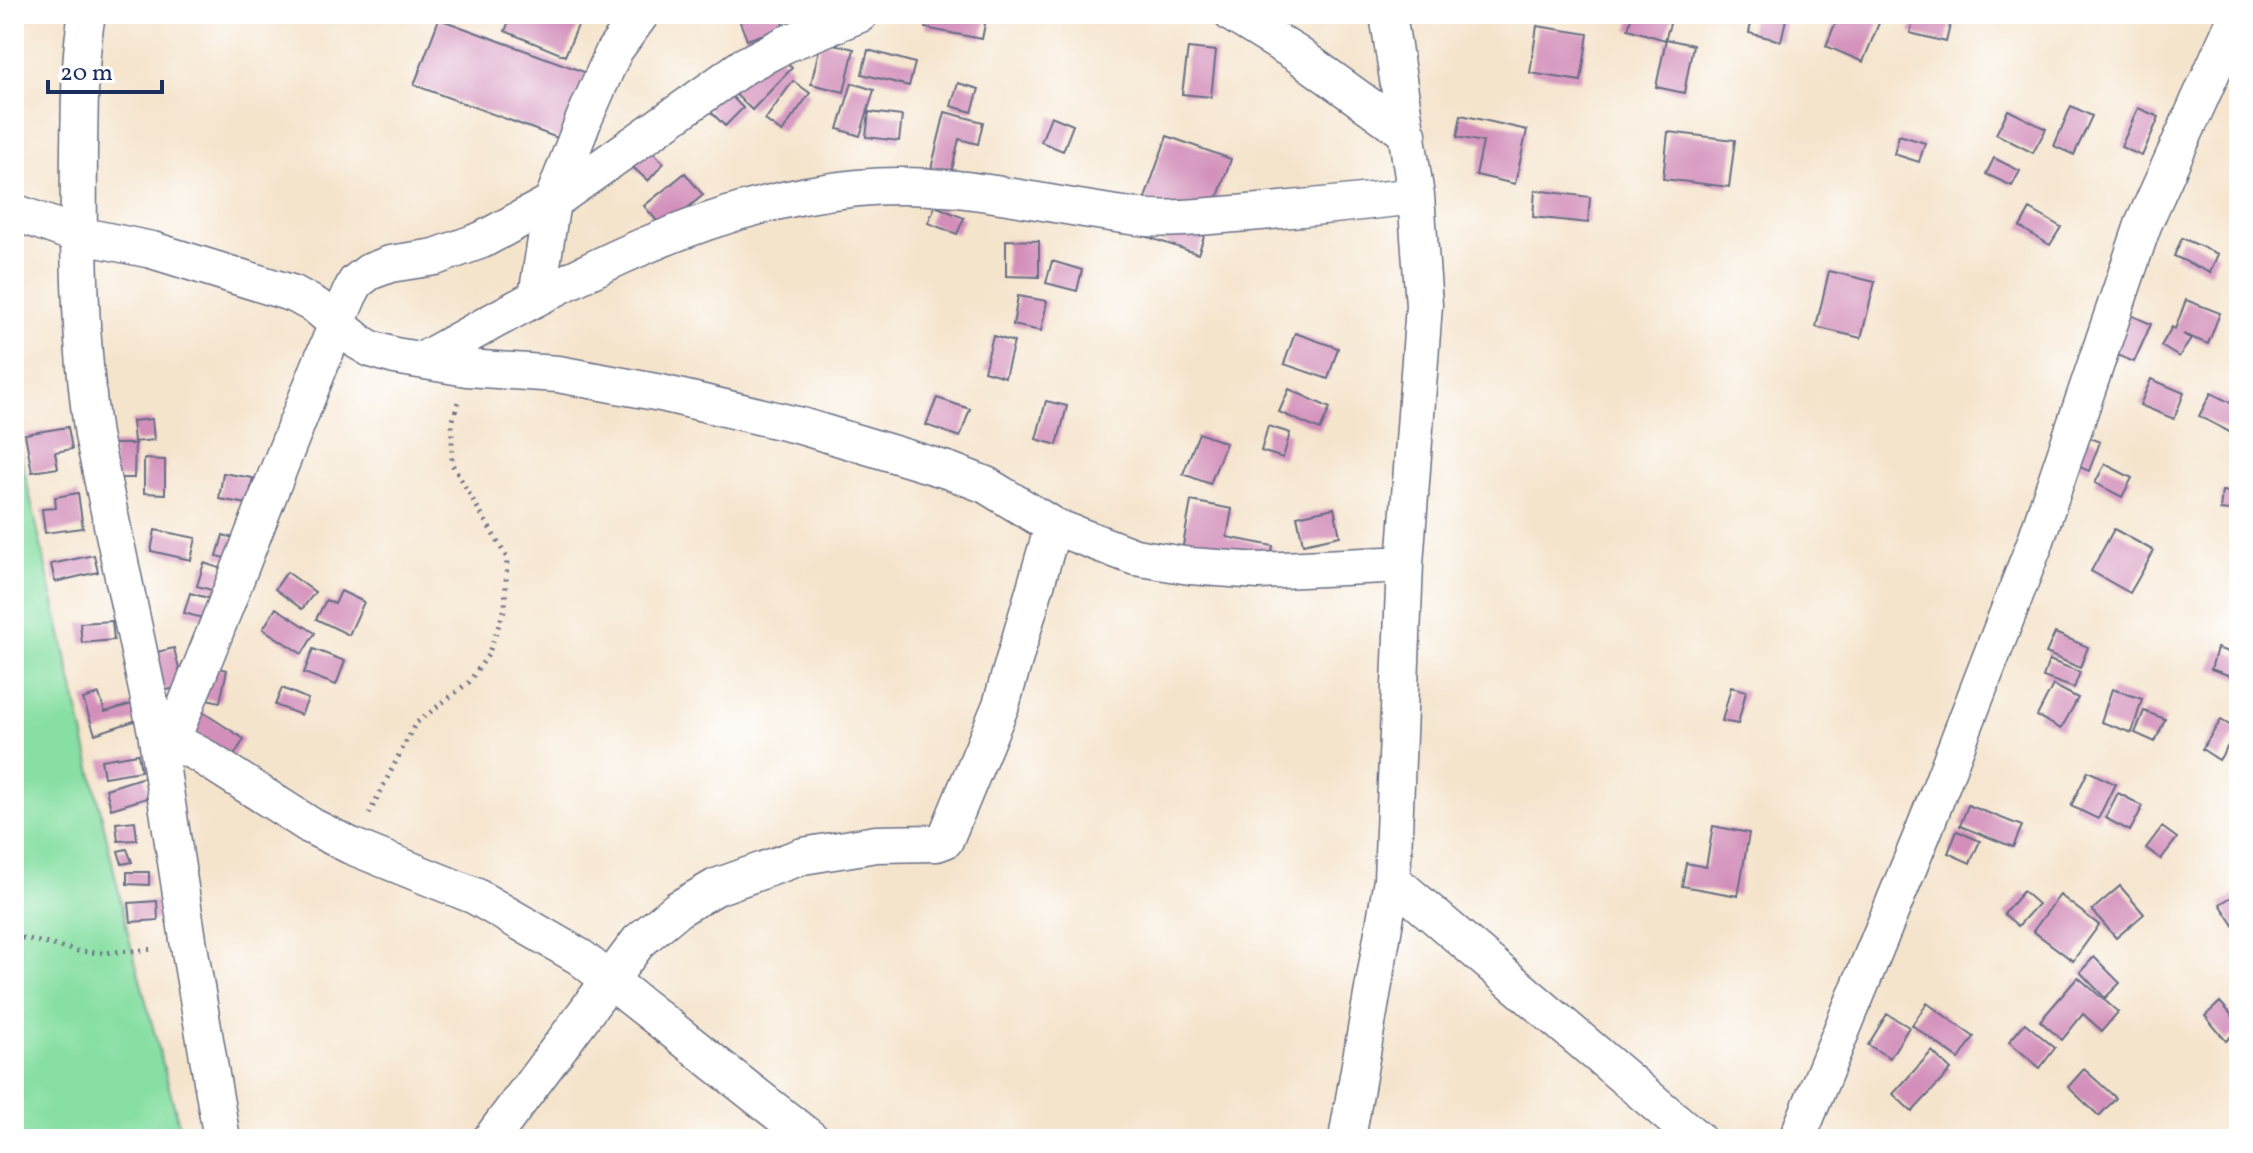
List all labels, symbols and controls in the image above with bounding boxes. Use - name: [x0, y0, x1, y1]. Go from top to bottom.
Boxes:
- scale bar: [48, 44, 162, 94]
- text: 20 m: [60, 57, 113, 91]

